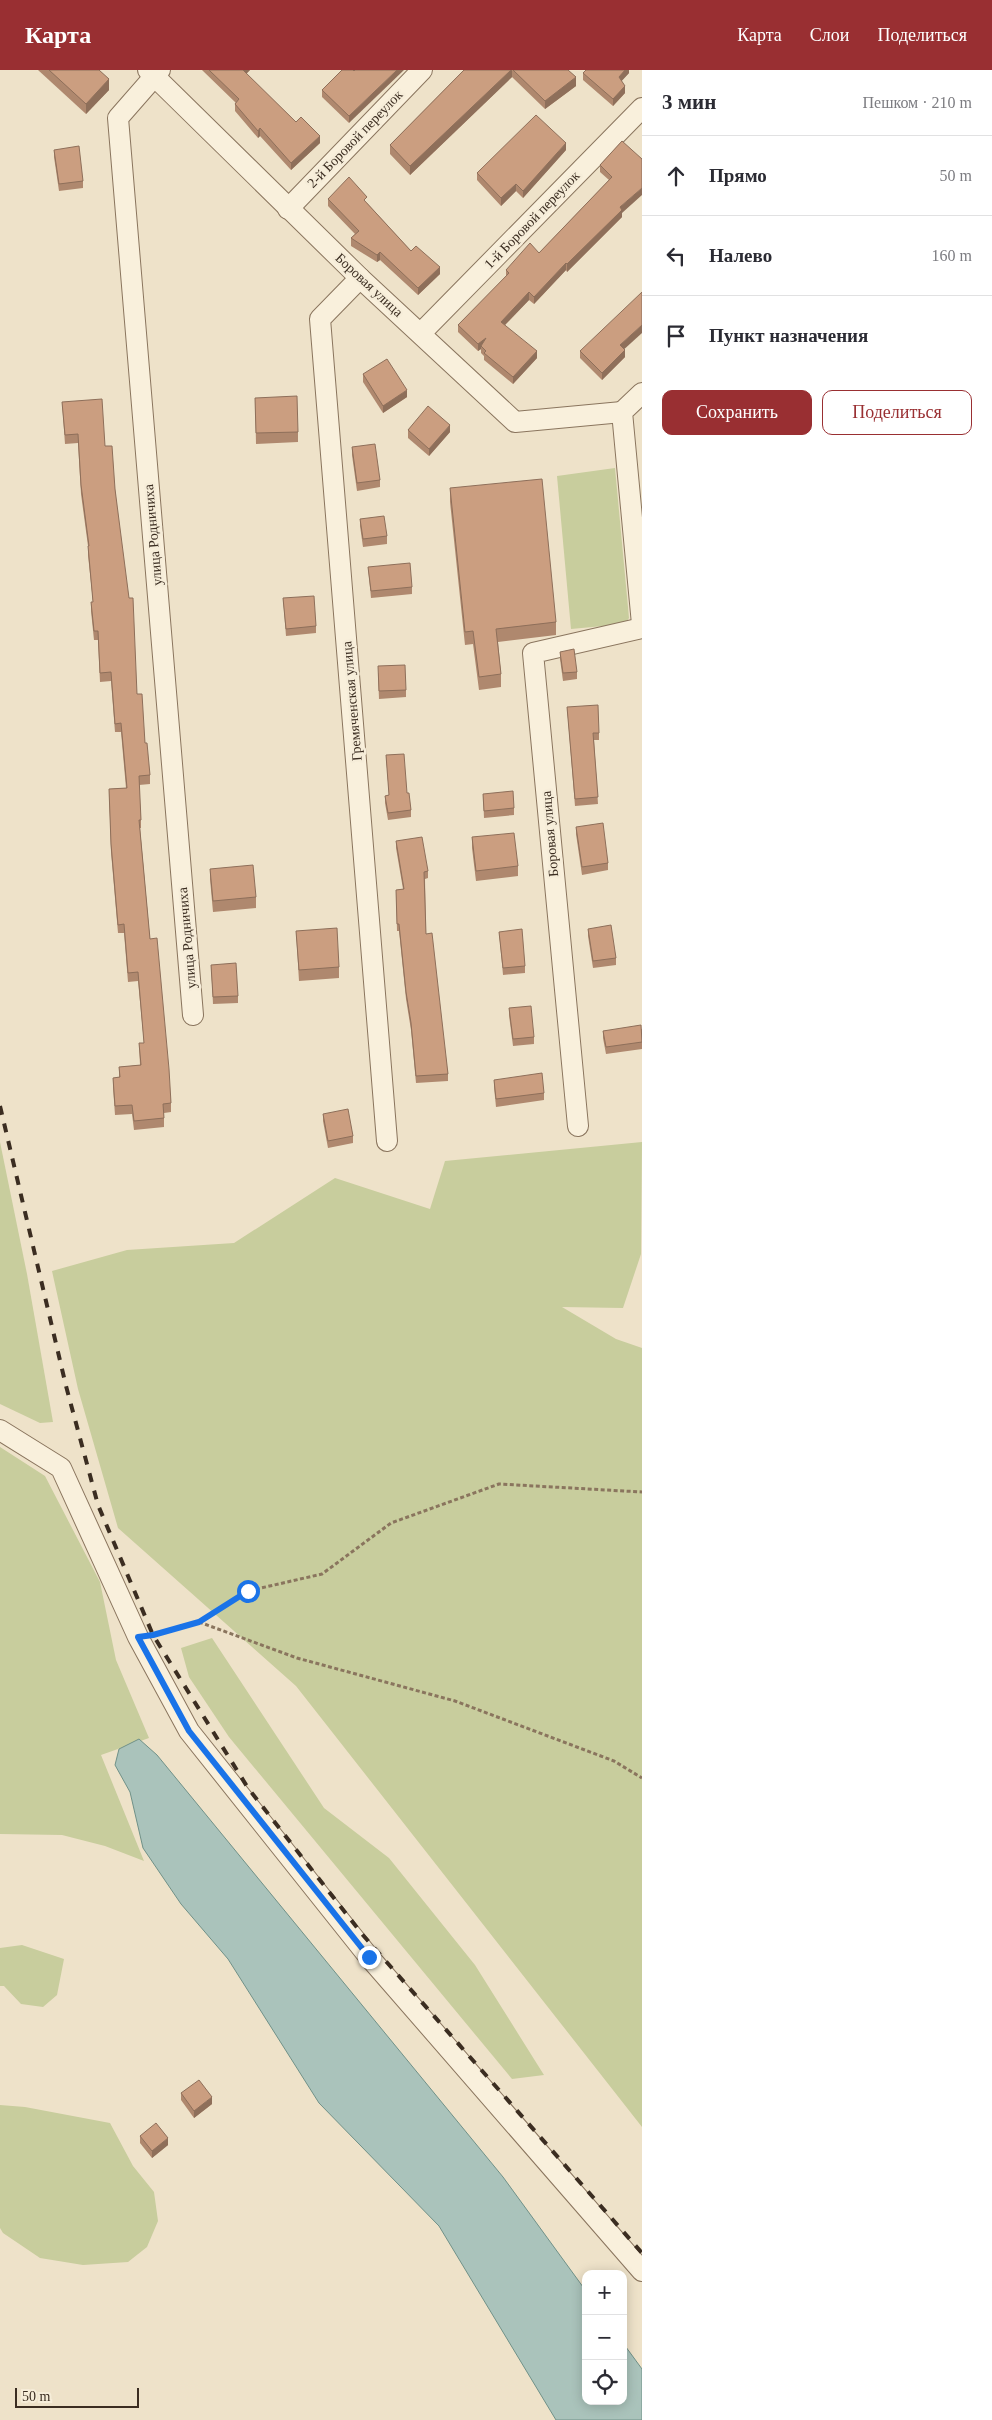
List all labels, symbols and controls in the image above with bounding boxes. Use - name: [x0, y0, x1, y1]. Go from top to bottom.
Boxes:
- text: Карта: [25, 22, 91, 48]
- text: Карта: [737, 25, 782, 45]
- text: Слои: [810, 25, 849, 45]
- text: Поделиться: [877, 25, 967, 45]
- street label: 2-й Боровой переулок: [304, 87, 406, 191]
- text: 3 мин: [662, 90, 716, 114]
- text: Пешком · 210 m: [862, 94, 972, 111]
- icon: ahead: [662, 162, 690, 190]
- text: Прямо: [709, 165, 767, 186]
- text: 50 m: [940, 167, 972, 184]
- street label: 1-й Боровой переулок: [481, 168, 583, 272]
- icon: left: [662, 242, 690, 270]
- text: Налево: [709, 245, 772, 266]
- text: 160 m: [932, 247, 972, 264]
- street label: Боровая улица: [332, 250, 406, 320]
- icon: arrive: [662, 322, 690, 350]
- text: Пункт назначения: [709, 325, 868, 346]
- button: Сохранить: [662, 390, 812, 435]
- button: Поделиться: [822, 390, 972, 435]
- street label: улица Родничиха: [141, 483, 165, 586]
- street label: Гремяченская улица: [339, 640, 365, 761]
- street label: Боровая улица: [539, 790, 561, 878]
- street label: улица Родничиха: [175, 886, 199, 989]
- route start: [237, 1580, 260, 1603]
- route end: [358, 1946, 381, 1969]
- map controls: [582, 2270, 627, 2405]
- button: +: [582, 2270, 627, 2315]
- button: −: [582, 2315, 627, 2360]
- button: locate: [582, 2360, 627, 2405]
- scale bar: [15, 2385, 139, 2408]
- text: 50 m: [22, 2389, 50, 2404]

